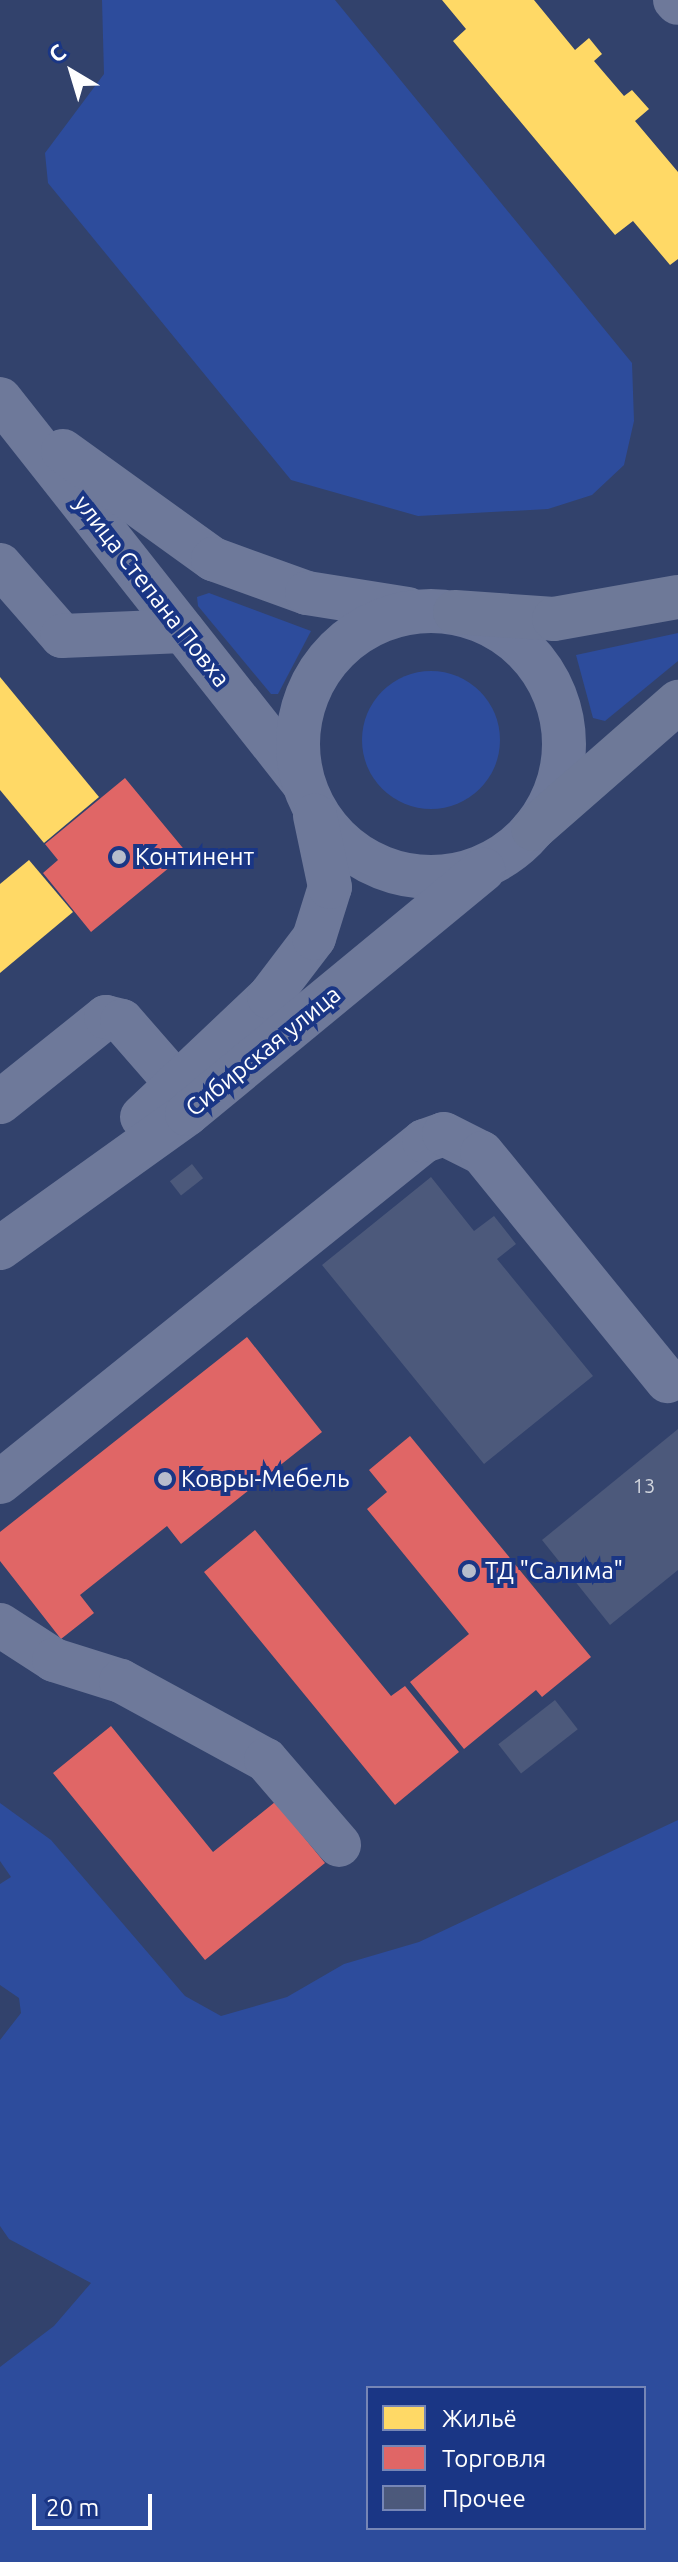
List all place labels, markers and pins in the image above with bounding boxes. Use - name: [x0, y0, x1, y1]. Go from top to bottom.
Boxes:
- place label: Континент: [135, 843, 254, 871]
- marker: Континент: [110, 848, 128, 866]
- place label: Ковры-Мебель: [181, 1465, 349, 1493]
- marker: Ковры-Мебель: [156, 1470, 174, 1488]
- place label: ТД "Салима": [485, 1557, 623, 1585]
- marker: ТД "Салима": [460, 1562, 478, 1580]

